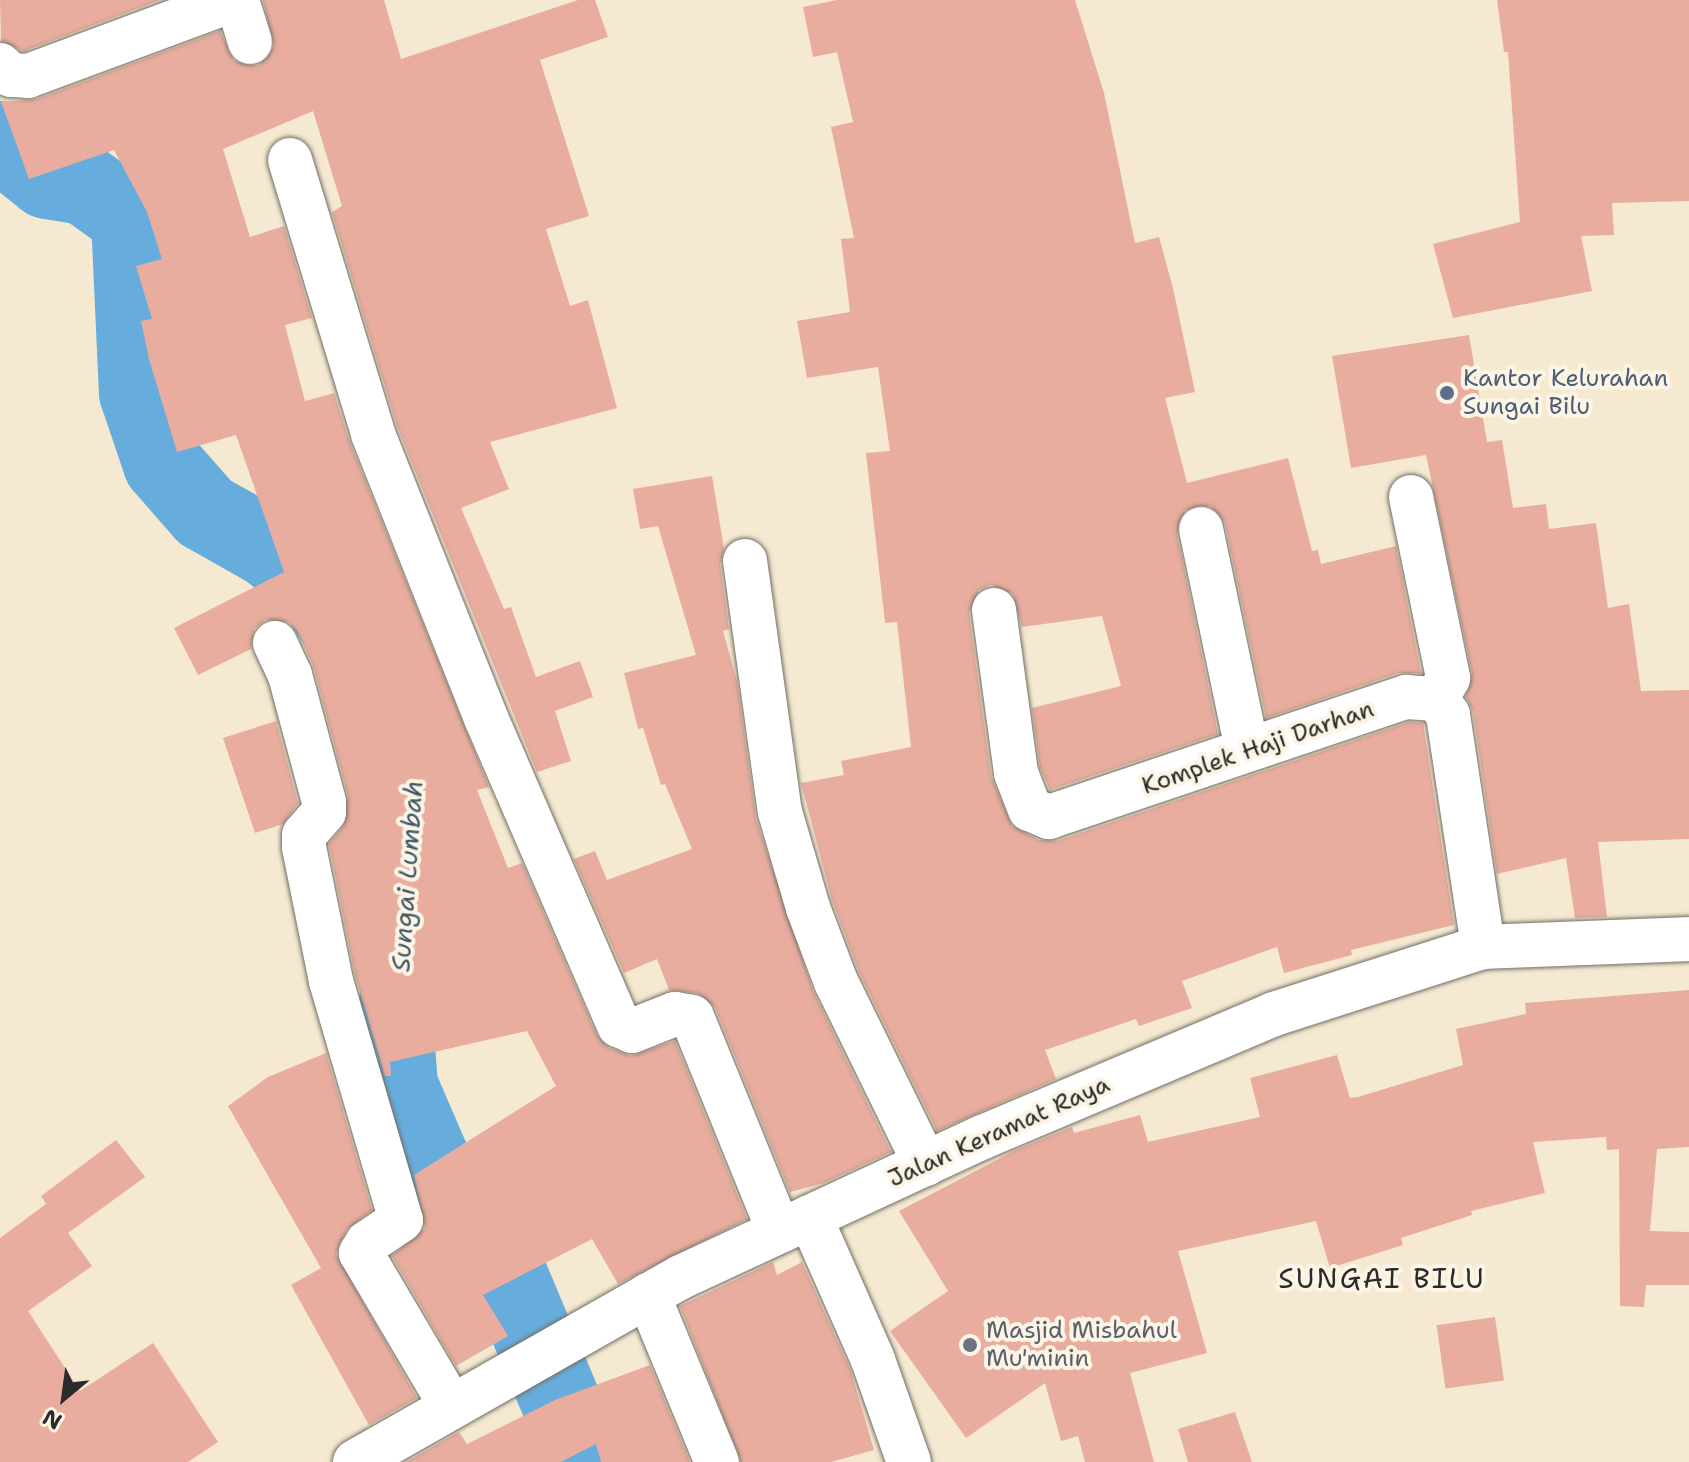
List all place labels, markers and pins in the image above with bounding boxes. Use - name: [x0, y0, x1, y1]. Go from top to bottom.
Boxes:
- place label: Kantor Kelurahan Sungai Bilu: [1463, 365, 1668, 421]
- marker: Kantor Kelurahan Sungai Bilu: [1438, 384, 1456, 402]
- place label: Masjid Misbahul Mu'minin: [986, 1317, 1177, 1373]
- marker: Masjid Misbahul Mu'minin: [961, 1336, 979, 1354]

